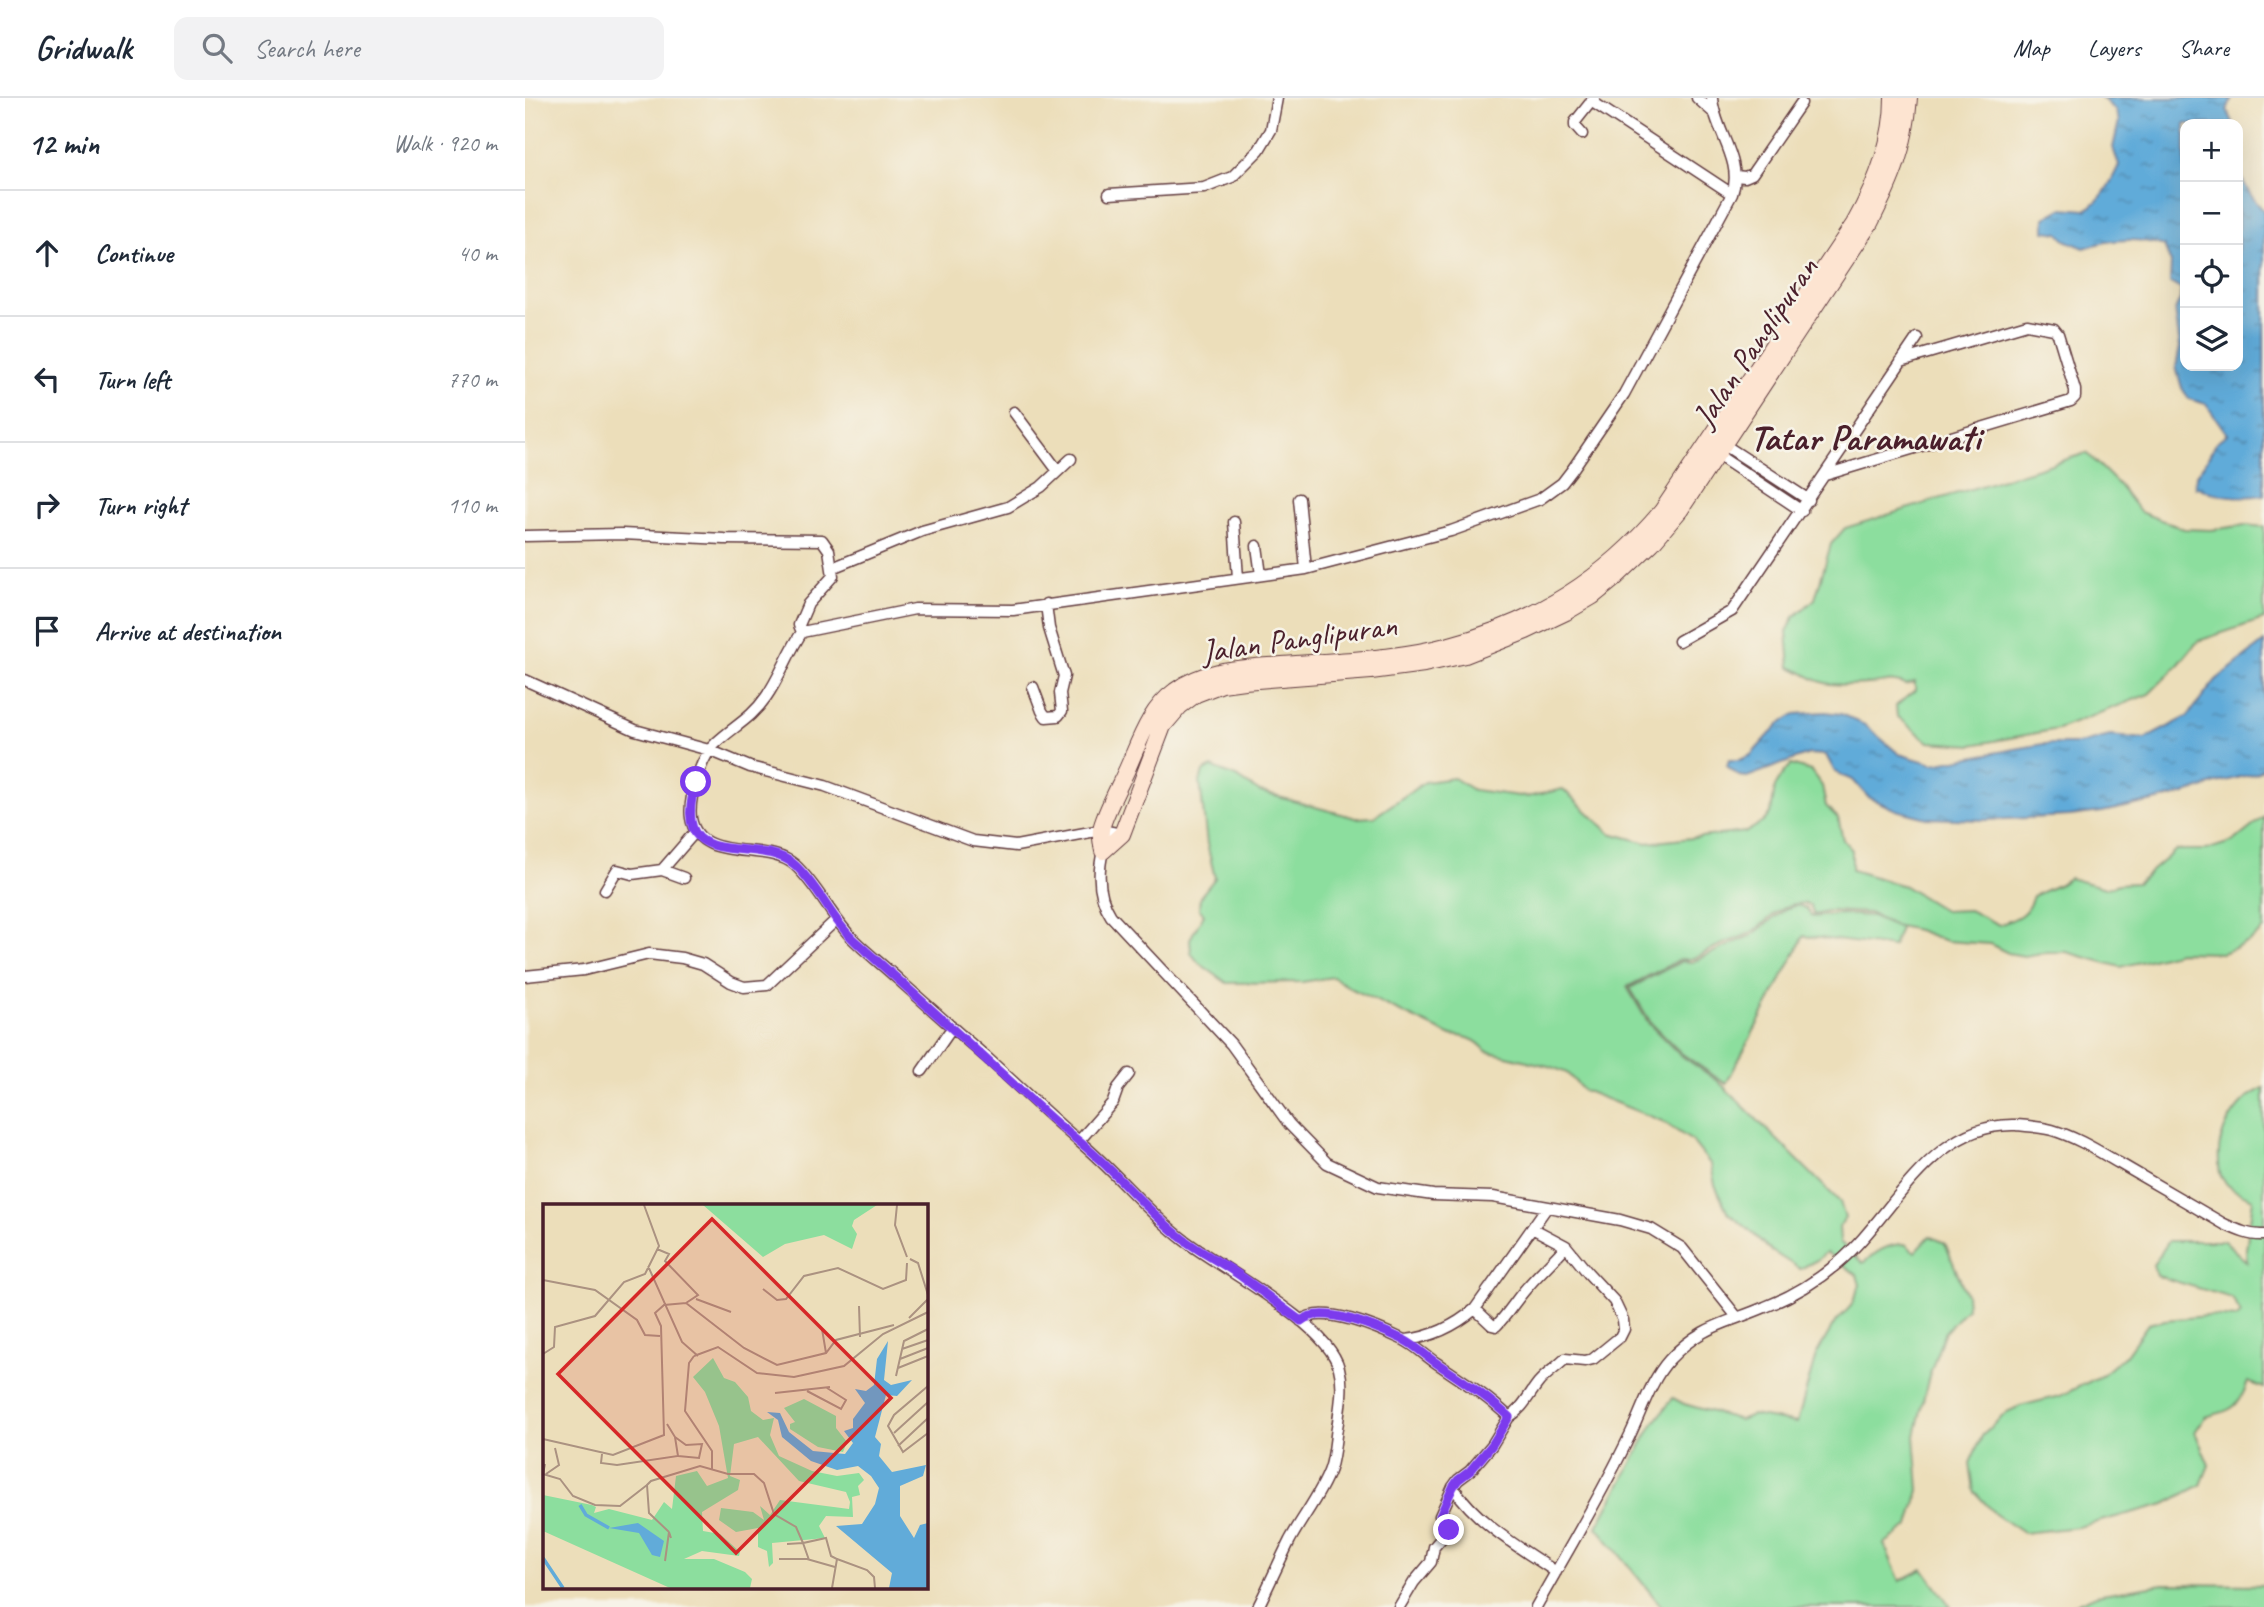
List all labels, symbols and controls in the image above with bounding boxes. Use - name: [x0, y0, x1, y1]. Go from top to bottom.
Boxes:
- search box: [174, 17, 664, 80]
- text: Gridwalk: [35, 27, 132, 69]
- icon: search: [198, 29, 236, 67]
- text: Search here: [254, 32, 360, 65]
- text: Map: [2013, 33, 2050, 63]
- text: Layers: [2088, 33, 2141, 63]
- text: Share: [2179, 33, 2229, 63]
- map controls: [2180, 119, 2243, 371]
- button: +: [2180, 119, 2243, 182]
- text: 12 min: [28, 125, 99, 163]
- text: Walk · 920 m: [393, 129, 497, 158]
- button: −: [2180, 182, 2243, 245]
- icon: ahead: [28, 234, 66, 272]
- text: Continue: [95, 237, 173, 270]
- text: 40 m: [458, 239, 497, 268]
- button: locate: [2180, 245, 2243, 308]
- street label: Jalan Panglipuran: [1682, 249, 1827, 437]
- button: layers: [2180, 308, 2243, 371]
- icon: left: [28, 360, 66, 398]
- text: Turn left: [95, 363, 170, 396]
- text: 770 m: [448, 365, 497, 394]
- district label: Tatar Paramawati: [1749, 414, 1985, 461]
- icon: right: [28, 486, 66, 524]
- text: Turn right: [95, 489, 186, 522]
- text: 110 m: [448, 491, 497, 520]
- street label: Jalan Panglipuran: [1197, 604, 1399, 673]
- icon: arrive: [28, 612, 66, 650]
- text: Arrive at destination: [95, 615, 281, 648]
- route start: [680, 766, 711, 797]
- inset map: [543, 1204, 927, 1590]
- route end: [1433, 1514, 1464, 1545]

